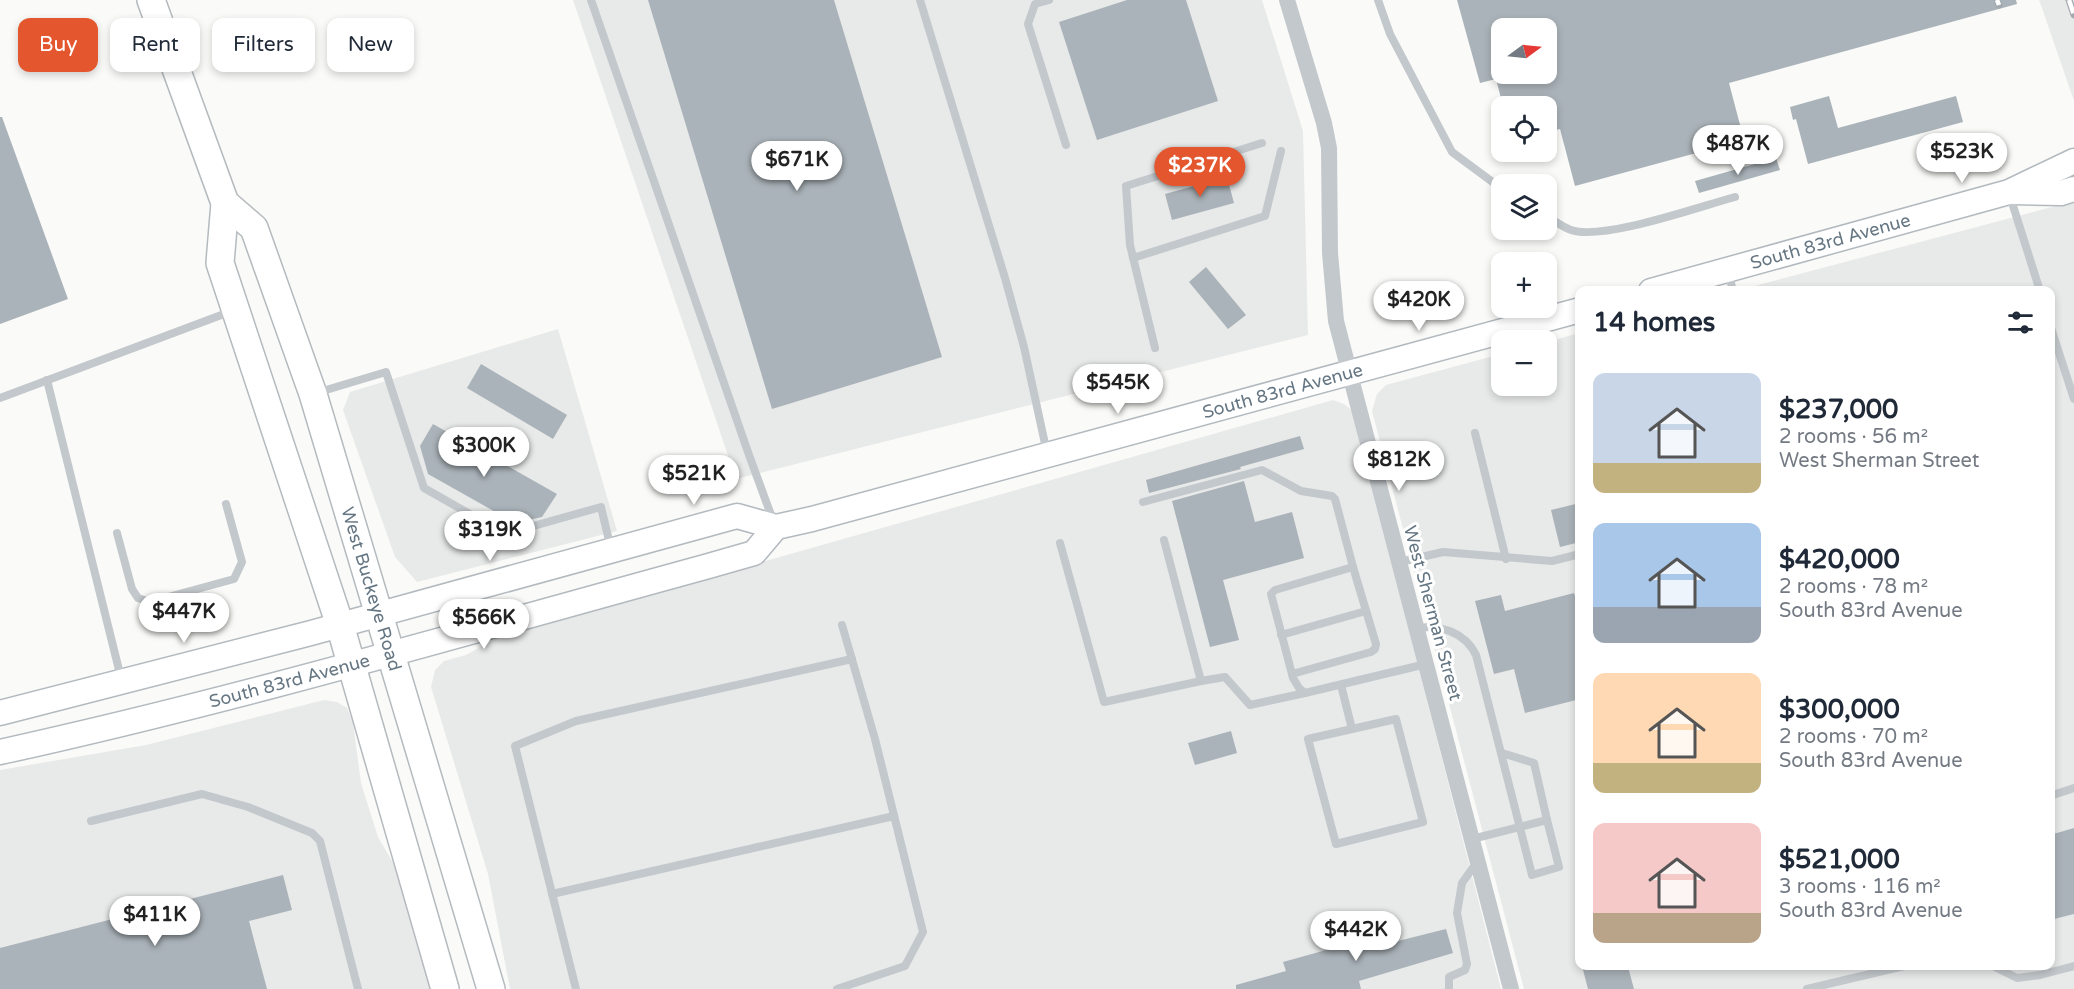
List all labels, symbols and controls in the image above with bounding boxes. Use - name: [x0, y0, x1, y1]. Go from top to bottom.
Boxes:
- chip: Buy: [18, 18, 98, 72]
- chip: Rent: [110, 18, 200, 72]
- chip: Filters: [212, 18, 315, 72]
- chip: New: [327, 18, 414, 72]
- north arrow: [1491, 18, 1557, 84]
- map controls: [1491, 18, 1557, 396]
- button: locate: [1491, 96, 1557, 162]
- pin: $487K: [1696, 125, 1780, 176]
- text: $487K: [1706, 132, 1770, 156]
- pin: $523K: [1920, 133, 2004, 184]
- text: $523K: [1930, 140, 1994, 164]
- pin: $671K: [755, 141, 839, 192]
- pin: $237K: [1158, 147, 1242, 198]
- text: $671K: [765, 148, 829, 172]
- text: $237K: [1168, 154, 1232, 178]
- button: layers: [1491, 174, 1557, 240]
- street label: South 83rd Avenue: [1748, 209, 1913, 274]
- button: +: [1491, 252, 1557, 318]
- pin: $420K: [1377, 281, 1461, 332]
- text: $420K: [1387, 288, 1451, 312]
- icon: filters: [2004, 306, 2037, 339]
- text: 14 homes: [1593, 307, 1715, 338]
- button: −: [1491, 330, 1557, 396]
- street label: South 83rd Avenue: [1200, 359, 1365, 423]
- pin: $545K: [1076, 364, 1160, 415]
- text: $545K: [1086, 371, 1150, 395]
- text: $237,000: [1779, 394, 1898, 425]
- icon: home: [1641, 397, 1713, 469]
- text: 2 rooms · 56 m²: [1779, 425, 1928, 449]
- pin: $300K: [442, 427, 526, 478]
- text: $300K: [452, 434, 516, 458]
- pin: $812K: [1357, 441, 1441, 492]
- text: $812K: [1367, 448, 1431, 472]
- text: West Sherman Street: [1779, 449, 1979, 473]
- pin: $521K: [652, 455, 736, 506]
- text: $521K: [662, 462, 726, 486]
- street label: West Buckeye Road: [336, 504, 406, 674]
- pin: $319K: [448, 511, 532, 562]
- text: $319K: [458, 518, 522, 542]
- street label: West Sherman Street: [1399, 523, 1467, 703]
- text: $420,000: [1779, 544, 1900, 575]
- icon: home: [1641, 547, 1713, 619]
- text: 2 rooms · 78 m²: [1779, 575, 1928, 599]
- pin: $447K: [142, 593, 226, 644]
- pin: $566K: [442, 599, 526, 650]
- text: South 83rd Avenue: [1779, 599, 1963, 623]
- text: $447K: [152, 600, 216, 624]
- text: $566K: [452, 606, 516, 630]
- street label: South 83rd Avenue: [207, 649, 372, 713]
- text: $300,000: [1779, 694, 1900, 725]
- icon: home: [1641, 697, 1713, 769]
- text: 2 rooms · 70 m²: [1779, 725, 1928, 749]
- text: South 83rd Avenue: [1779, 749, 1963, 773]
- text: $521,000: [1779, 844, 1900, 875]
- icon: home: [1641, 847, 1713, 919]
- text: 3 rooms · 116 m²: [1779, 875, 1941, 899]
- pin: $411K: [113, 896, 197, 947]
- text: South 83rd Avenue: [1779, 899, 1963, 923]
- text: $411K: [123, 903, 187, 927]
- pin: $442K: [1314, 911, 1398, 962]
- text: $442K: [1324, 918, 1388, 942]

